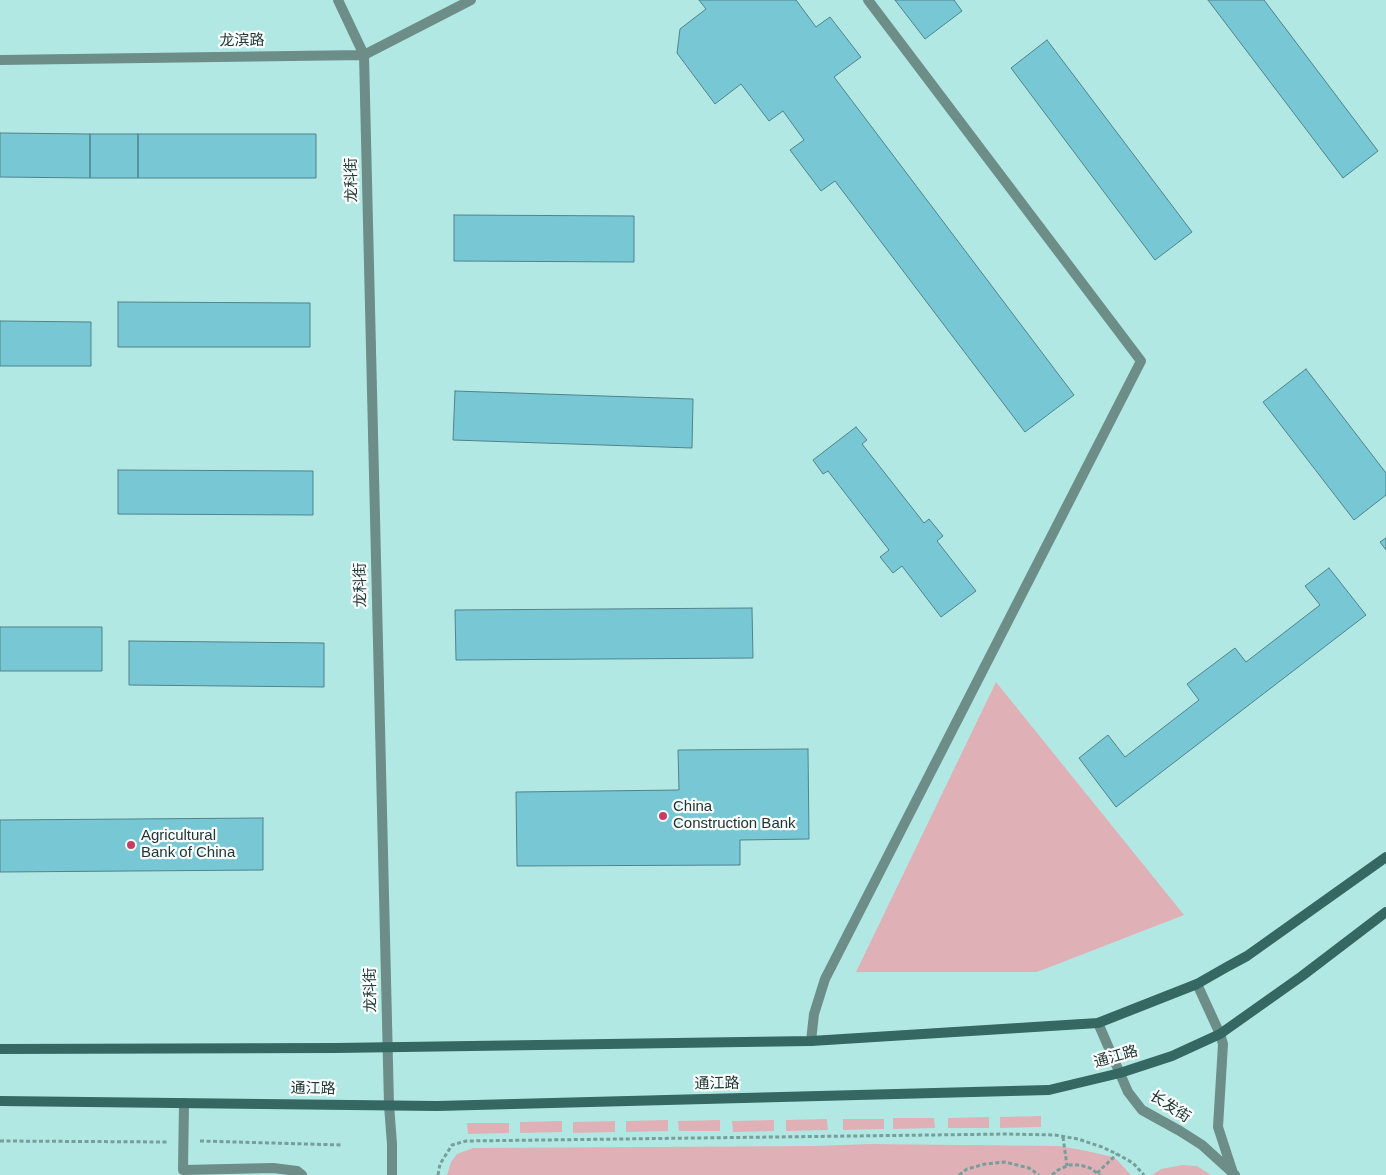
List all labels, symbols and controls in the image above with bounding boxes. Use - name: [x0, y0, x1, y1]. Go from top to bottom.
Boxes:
- street label: 龙滨路: [219, 32, 265, 50]
- street label: 龙科街: [343, 157, 361, 203]
- street label: 龙科街: [352, 562, 370, 608]
- place label: China Construction Bank: [673, 798, 796, 833]
- marker: China Construction Bank: [657, 810, 669, 822]
- place label: Agricultural Bank of China: [141, 827, 235, 862]
- marker: Agricultural Bank of China: [125, 839, 137, 851]
- street label: 龙科街: [362, 967, 380, 1013]
- street label: 通江路: [1092, 1042, 1140, 1072]
- street label: 通江路: [694, 1075, 740, 1093]
- street label: 通江路: [290, 1080, 336, 1098]
- street label: 长发街: [1146, 1087, 1194, 1127]

